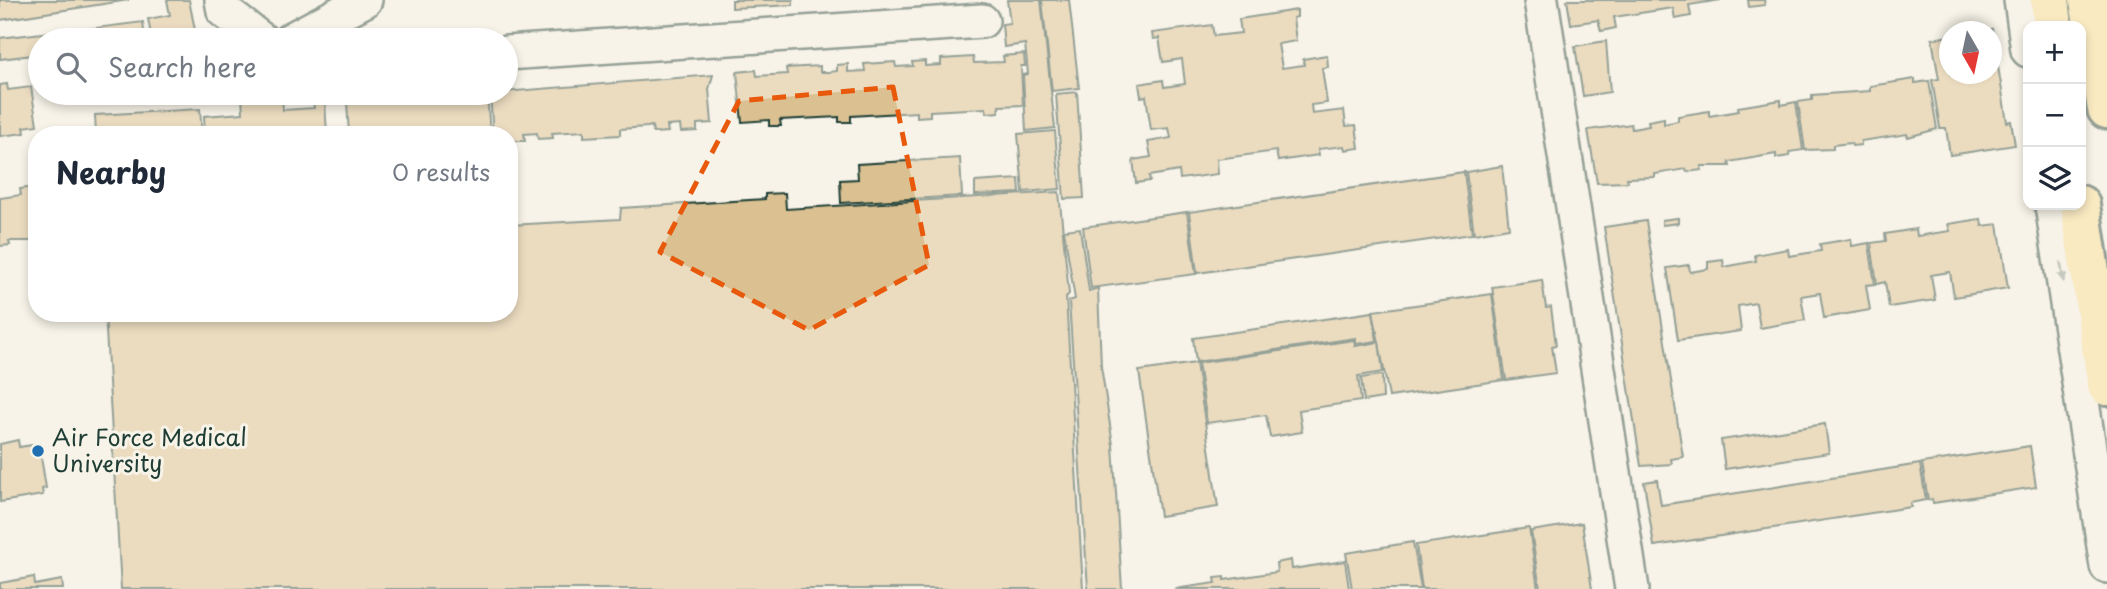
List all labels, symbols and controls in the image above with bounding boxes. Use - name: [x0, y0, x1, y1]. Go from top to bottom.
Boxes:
- north arrow: [1939, 21, 2002, 84]
- map controls: [2023, 21, 2086, 210]
- button: +: [2023, 21, 2086, 84]
- search box: [28, 28, 518, 105]
- text: Search here: [108, 47, 257, 86]
- icon: search: [52, 48, 90, 86]
- button: −: [2023, 84, 2086, 147]
- button: layers: [2023, 147, 2086, 210]
- text: Nearby: [56, 149, 166, 194]
- text: 0 results: [392, 154, 490, 189]
- one-way arrow: [2057, 261, 2068, 283]
- place label: Air Force Medical University: [52, 419, 247, 480]
- marker: Air Force Medical University: [30, 443, 46, 459]

